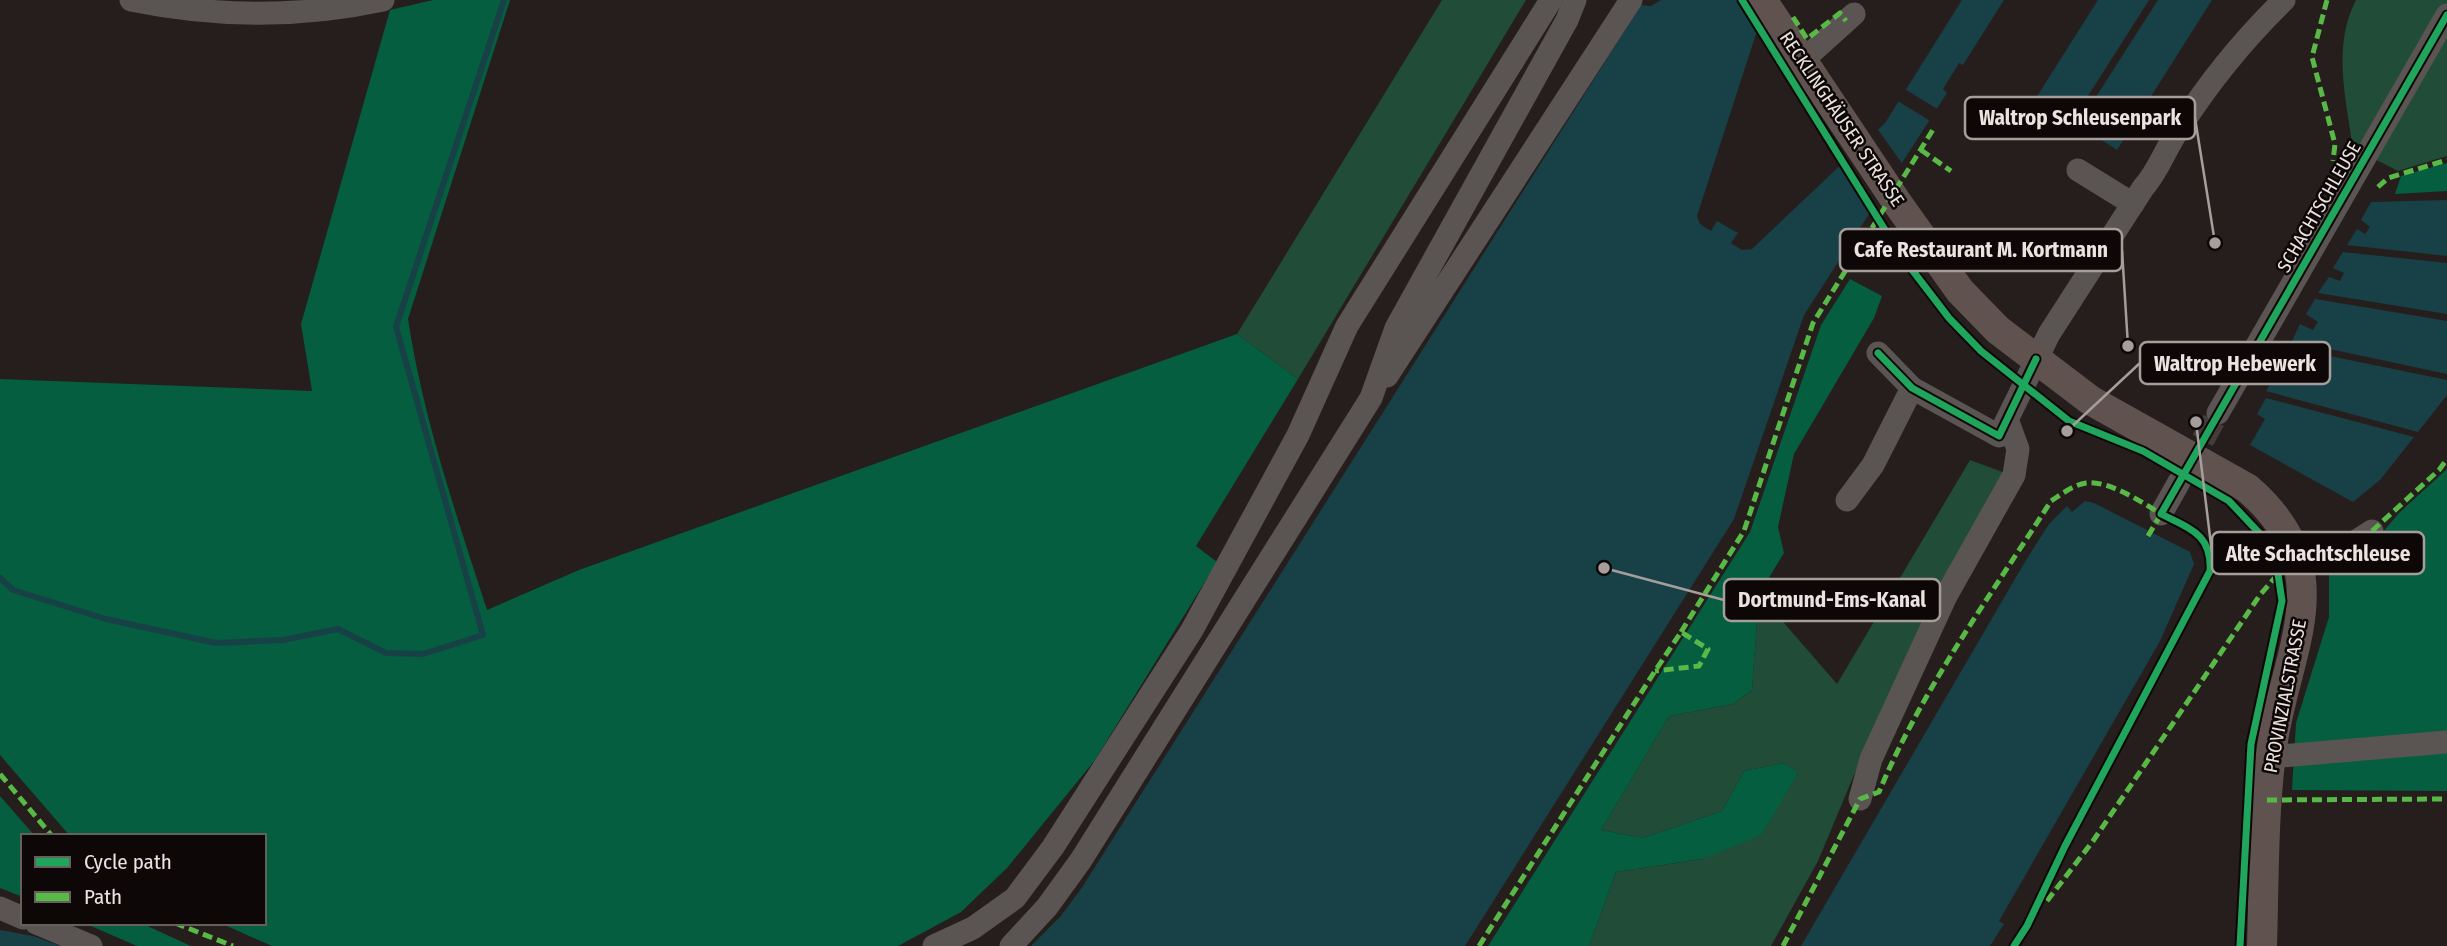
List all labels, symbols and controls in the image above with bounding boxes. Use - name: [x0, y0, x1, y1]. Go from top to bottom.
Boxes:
- street label: RECKLINGHÄUSER STRASSE: [1775, 27, 1909, 211]
- callout: Waltrop Schleusenpark: [1965, 97, 2195, 139]
- text: Waltrop Schleusenpark: [1979, 105, 2181, 131]
- street label: SCHACHTSCHLEUSE: [2272, 137, 2366, 277]
- callout: Cafe Restaurant M. Kortmann: [1840, 229, 2122, 271]
- text: Cafe Restaurant M. Kortmann: [1854, 237, 2108, 263]
- callout: Waltrop Hebewerk: [2140, 342, 2330, 384]
- text: Waltrop Hebewerk: [2154, 351, 2316, 377]
- callout: Alte Schachtschleuse: [2212, 532, 2424, 574]
- text: Alte Schachtschleuse: [2225, 541, 2411, 567]
- callout: Dortmund-Ems-Kanal: [1724, 579, 1940, 621]
- text: Dortmund-Ems-Kanal: [1738, 587, 1926, 613]
- street label: PROVINZIALSTRASSE: [2259, 617, 2311, 775]
- legend: [21, 834, 266, 925]
- text: Cycle path: [84, 849, 172, 875]
- text: Path: [84, 884, 122, 910]

